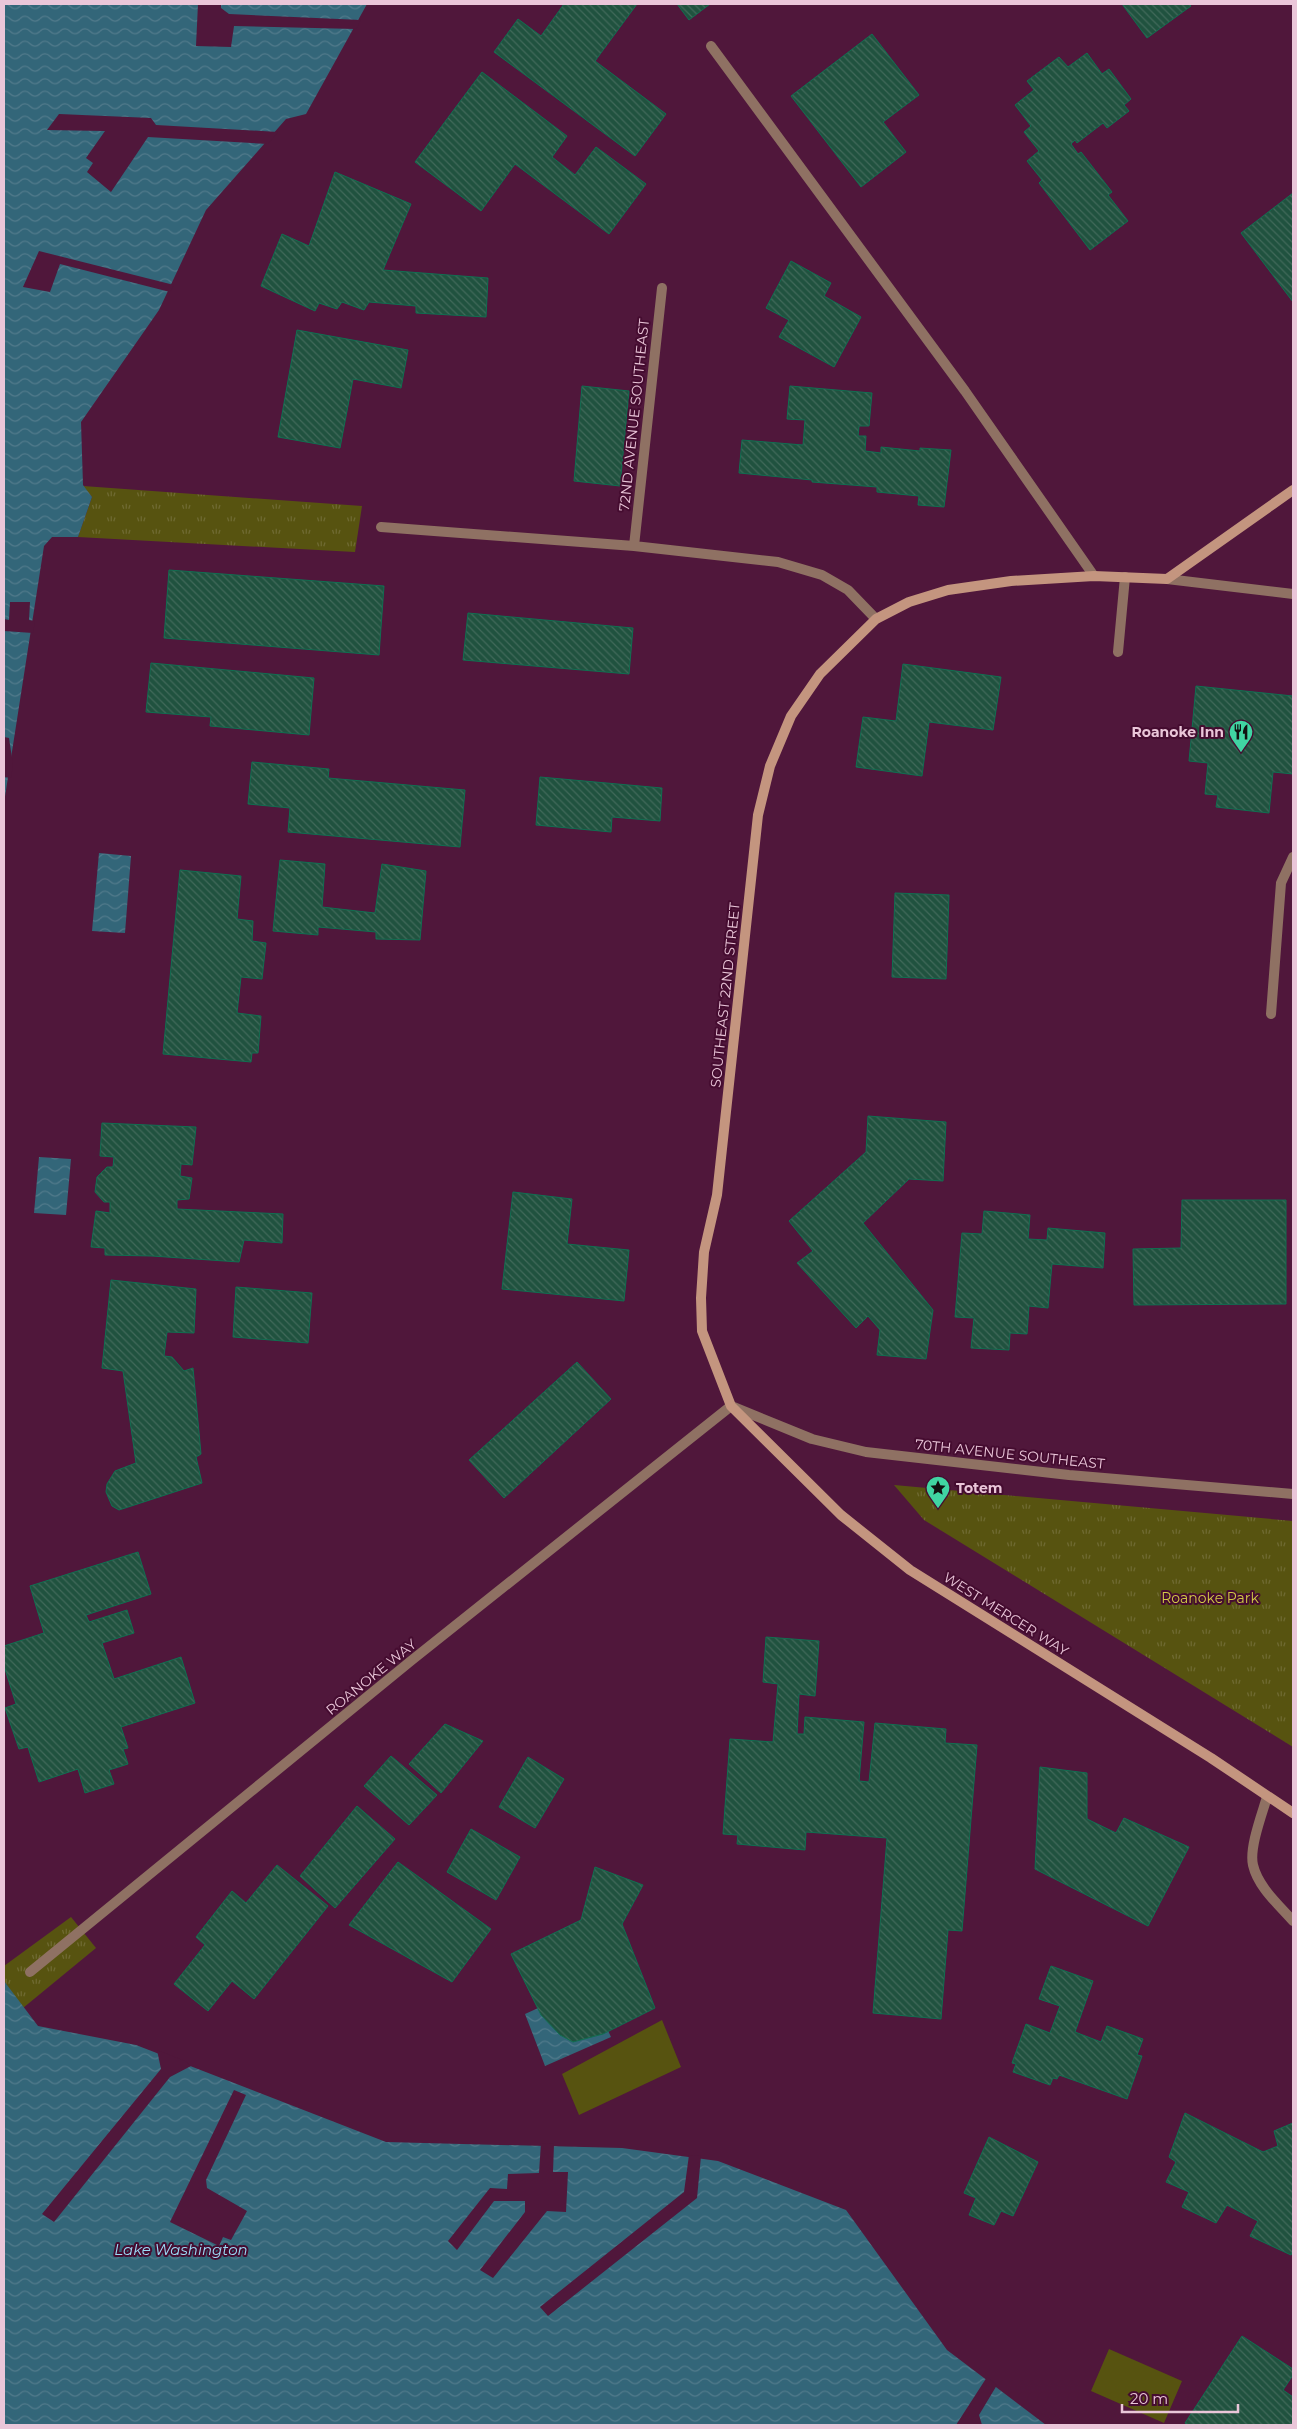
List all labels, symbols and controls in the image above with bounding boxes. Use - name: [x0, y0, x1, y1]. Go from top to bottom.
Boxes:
- street label: 72ND AVENUE SOUTHEAST: [615, 318, 653, 512]
- restaurant icon: Roanoke Inn: [1228, 719, 1254, 753]
- place label: Roanoke Inn: [1132, 723, 1224, 741]
- street label: SOUTHEAST 22ND STREET: [706, 901, 744, 1089]
- street label: 70TH AVENUE SOUTHEAST: [914, 1435, 1106, 1473]
- place icon: Totem: [925, 1475, 951, 1509]
- place label: Totem: [956, 1479, 1002, 1497]
- street label: WEST MERCER WAY: [940, 1568, 1072, 1660]
- park label: Roanoke Park: [1161, 1589, 1259, 1607]
- street label: ROANOKE WAY: [322, 1635, 420, 1719]
- water label: Lake Washington: [114, 2240, 248, 2259]
- scale bar: [1122, 2382, 1238, 2414]
- text: 20 m: [1130, 2389, 1168, 2408]

